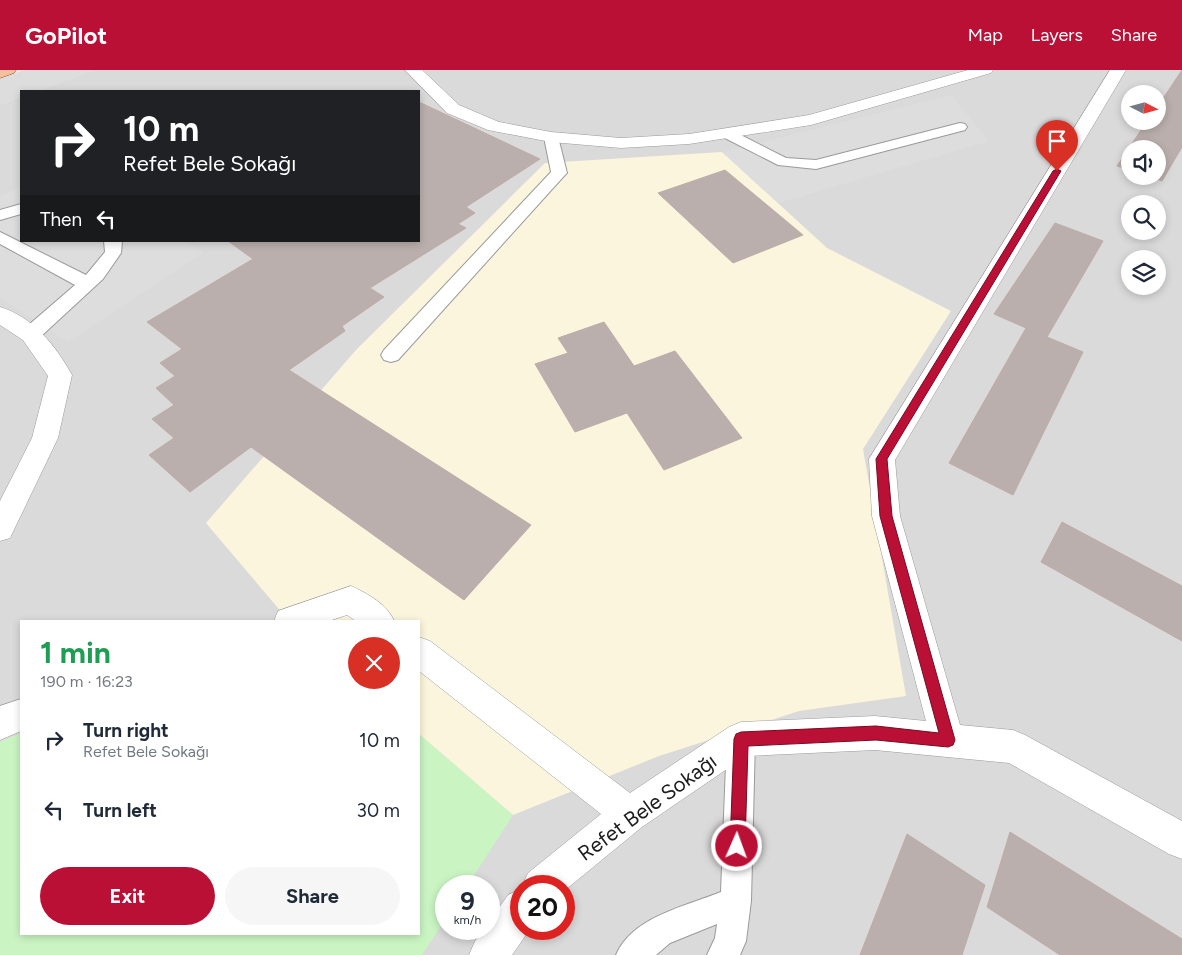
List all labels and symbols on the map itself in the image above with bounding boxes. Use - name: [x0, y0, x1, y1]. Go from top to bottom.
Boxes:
- north arrow: [1121, 85, 1166, 130]
- pin: [1036, 120, 1078, 171]
- street label: Refet Bele Sokağı: [573, 748, 721, 866]
- position arrow: [710, 819, 762, 871]
- speed limit sign: 20: [510, 875, 575, 940]

